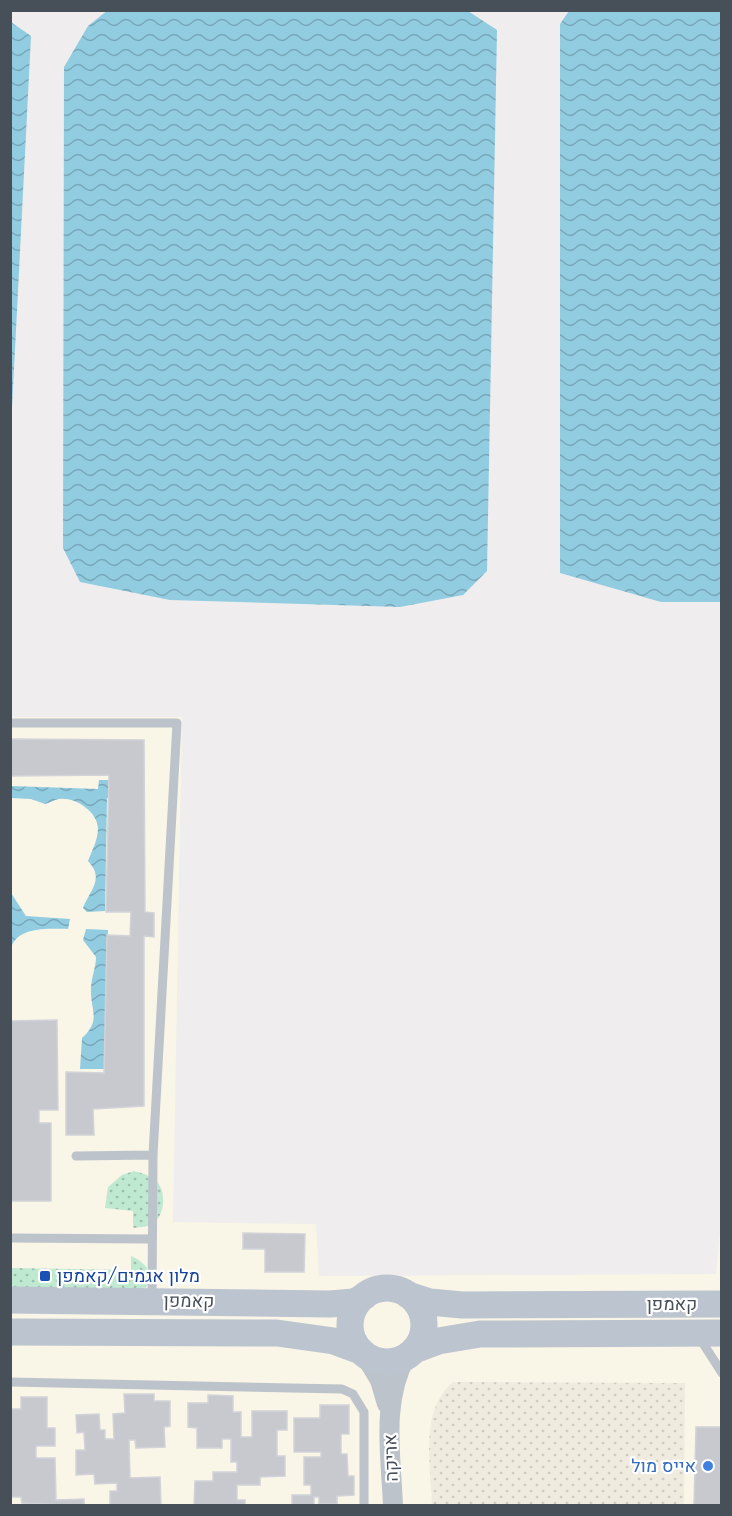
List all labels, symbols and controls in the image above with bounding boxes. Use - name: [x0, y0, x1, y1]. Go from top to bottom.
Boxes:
- place label: מלון אגמים/קאמפן: [57, 1264, 200, 1287]
- marker: מלון אגמים/קאמפן: [38, 1269, 52, 1283]
- street label: קאמפן: [163, 1289, 215, 1312]
- street label: קאמפן: [647, 1292, 697, 1315]
- street label: אריקה: [378, 1434, 403, 1482]
- place label: אייס מול: [631, 1454, 696, 1477]
- marker: אייס מול: [701, 1459, 715, 1473]

